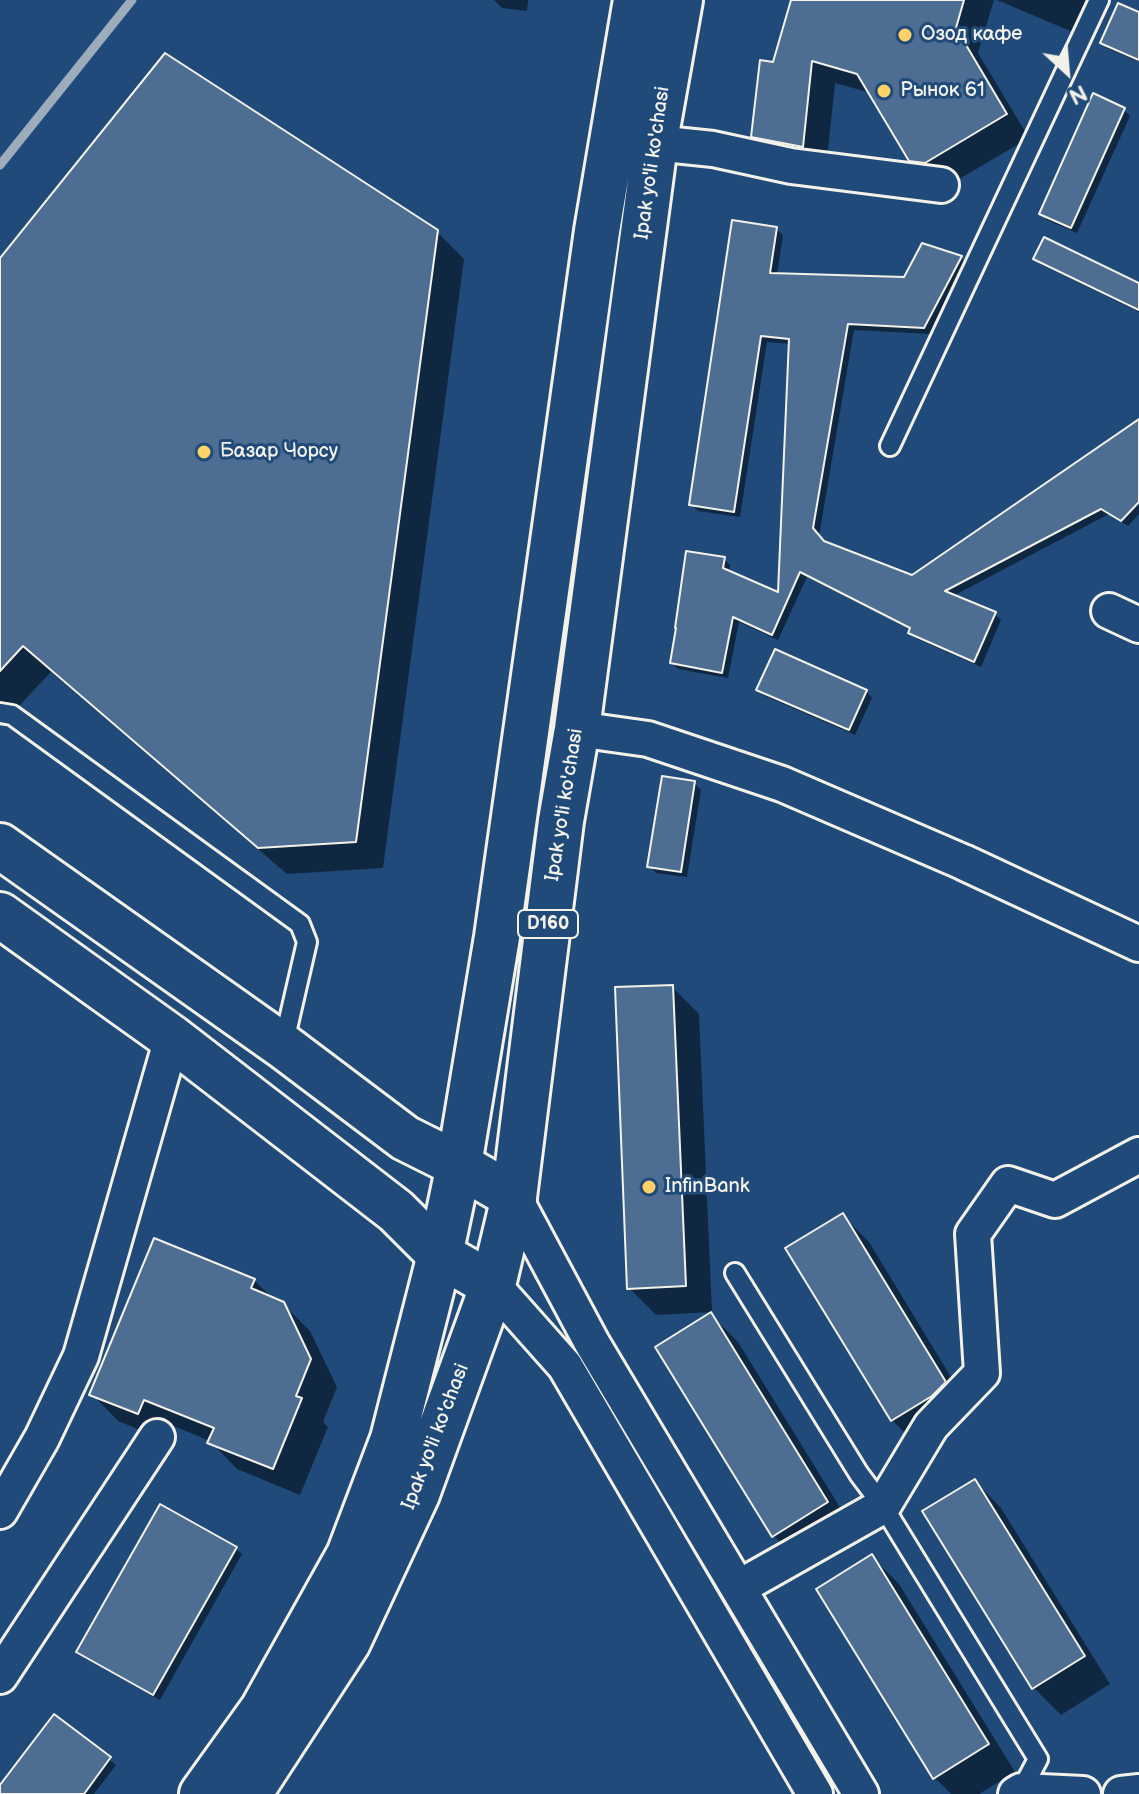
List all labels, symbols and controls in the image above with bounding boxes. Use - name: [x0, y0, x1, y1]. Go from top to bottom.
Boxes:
- place label: Озод кафе: [921, 23, 1022, 47]
- marker: Озод кафе: [896, 26, 914, 44]
- north arrow: [1027, 32, 1107, 112]
- text: N: [1064, 78, 1091, 110]
- place label: Рынок 61: [900, 79, 985, 103]
- marker: Рынок 61: [875, 82, 893, 100]
- street label: Ipak yo'li ko'chasi: [630, 85, 676, 241]
- place label: Базар Чорсу: [220, 440, 338, 464]
- marker: Базар Чорсу: [195, 443, 213, 461]
- street label: Ipak yo'li ko'chasi: [541, 727, 589, 883]
- road number: D160: [518, 910, 578, 938]
- place label: InfinBank: [665, 1175, 750, 1199]
- marker: InfinBank: [640, 1178, 658, 1196]
- street label: Ipak yo'li ko'chasi: [397, 1361, 475, 1513]

